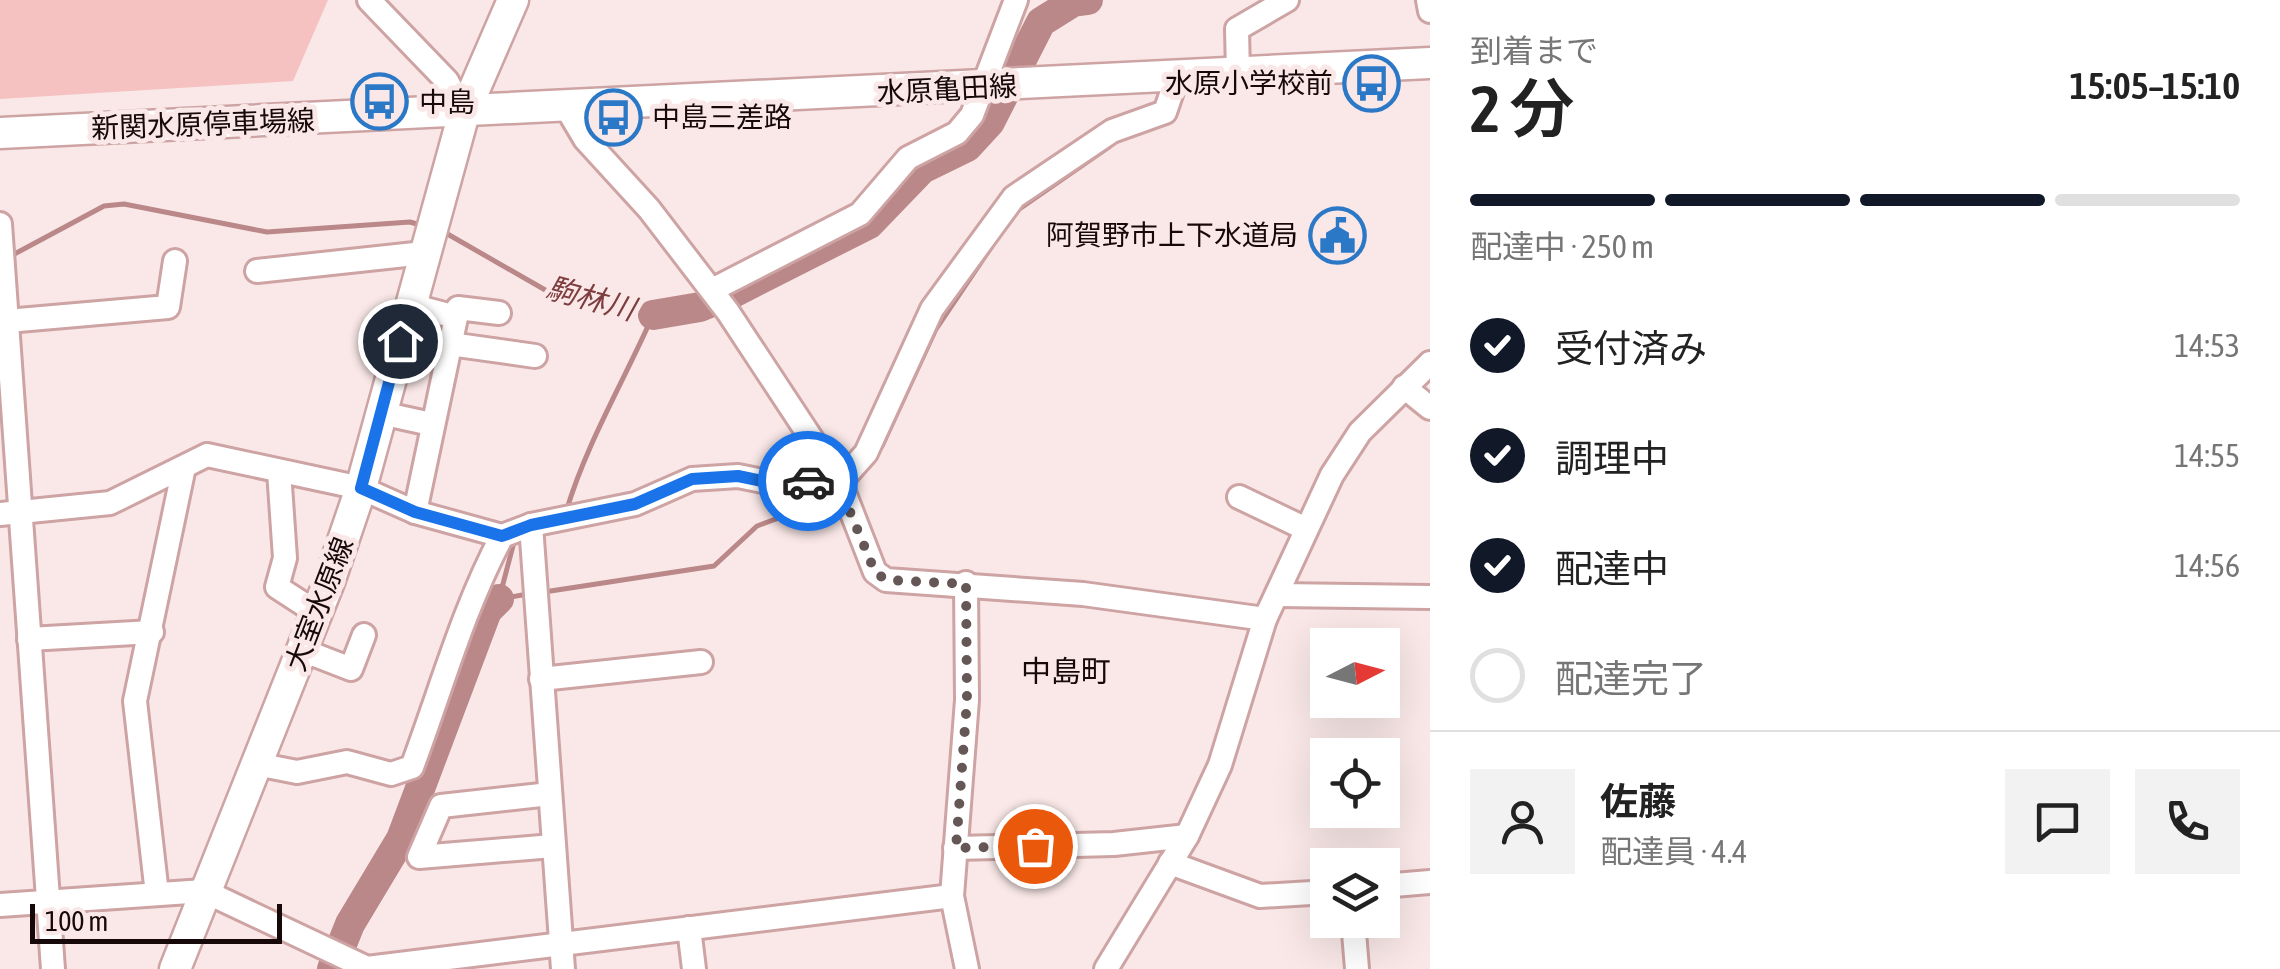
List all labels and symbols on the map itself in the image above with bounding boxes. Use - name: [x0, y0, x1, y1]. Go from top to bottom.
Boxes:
- bus stop icon: 水原小学校前: [1342, 53, 1402, 113]
- place label: 水原小学校前: [1165, 67, 1333, 99]
- street label: 水原亀田線: [876, 69, 1018, 109]
- bus stop icon: 中島: [350, 72, 410, 132]
- place label: 中島: [419, 86, 475, 118]
- bus stop icon: 中島三差路: [583, 87, 643, 147]
- place label: 中島三差路: [652, 101, 792, 133]
- street label: 新関水原停車場線: [91, 104, 315, 144]
- public building icon: 阿賀野市上下水道局: [1307, 205, 1367, 265]
- place label: 阿賀野市上下水道局: [1046, 219, 1298, 251]
- water label: 駒林川: [543, 270, 642, 327]
- pin: [358, 299, 443, 384]
- courier: [758, 431, 858, 531]
- street label: 大室水原線: [279, 533, 359, 675]
- north arrow: [1310, 628, 1400, 718]
- district label: 中島町: [1021, 654, 1111, 688]
- pin: [993, 804, 1078, 889]
- scale bar: [30, 899, 282, 944]

